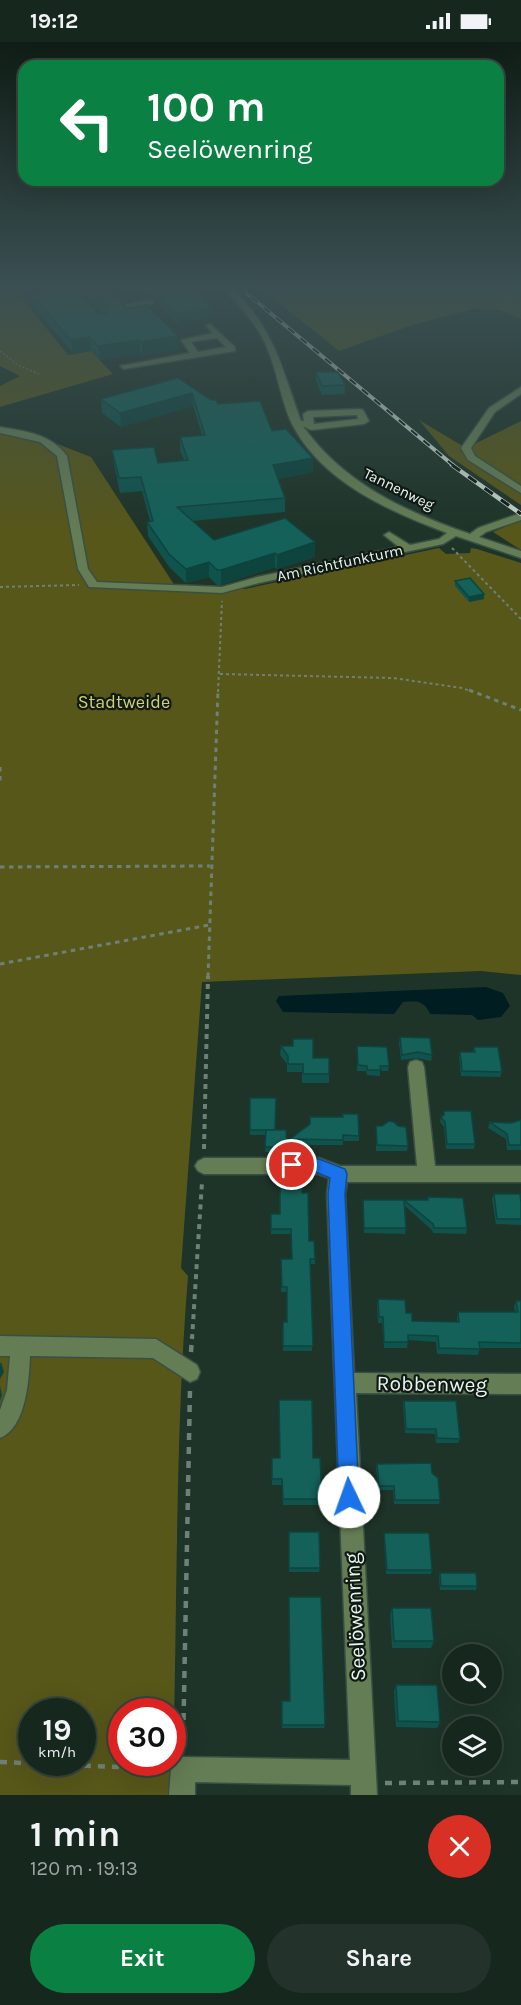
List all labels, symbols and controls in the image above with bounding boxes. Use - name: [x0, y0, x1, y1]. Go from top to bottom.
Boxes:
- text: 19:12: [30, 8, 78, 34]
- text: 100 m: [147, 82, 266, 132]
- icon: left: [48, 84, 126, 162]
- text: Seelöwenring: [147, 133, 312, 165]
- street label: Tannenweg: [361, 464, 438, 514]
- street label: Am Richtfunkturm: [275, 541, 405, 585]
- park label: Stadtweide: [78, 691, 170, 713]
- pin: [266, 1139, 317, 1190]
- icon: arrive: [275, 1148, 308, 1181]
- street label: Robbenweg: [377, 1371, 488, 1397]
- position arrow: [317, 1465, 381, 1529]
- street label: Seelöwenring: [340, 1552, 370, 1682]
- map controls: [442, 1644, 502, 1776]
- button: search: [442, 1644, 502, 1704]
- speed limit sign: 30: [108, 1698, 186, 1776]
- text: 19: [42, 1712, 71, 1748]
- button: layers: [442, 1716, 502, 1776]
- text: km/h: [38, 1743, 76, 1761]
- text: 1 min: [30, 1813, 120, 1855]
- button: close: [428, 1815, 491, 1878]
- text: 120 m · 19:13: [30, 1857, 138, 1880]
- button: Exit: [30, 1924, 255, 1993]
- button: Share: [267, 1924, 491, 1993]

